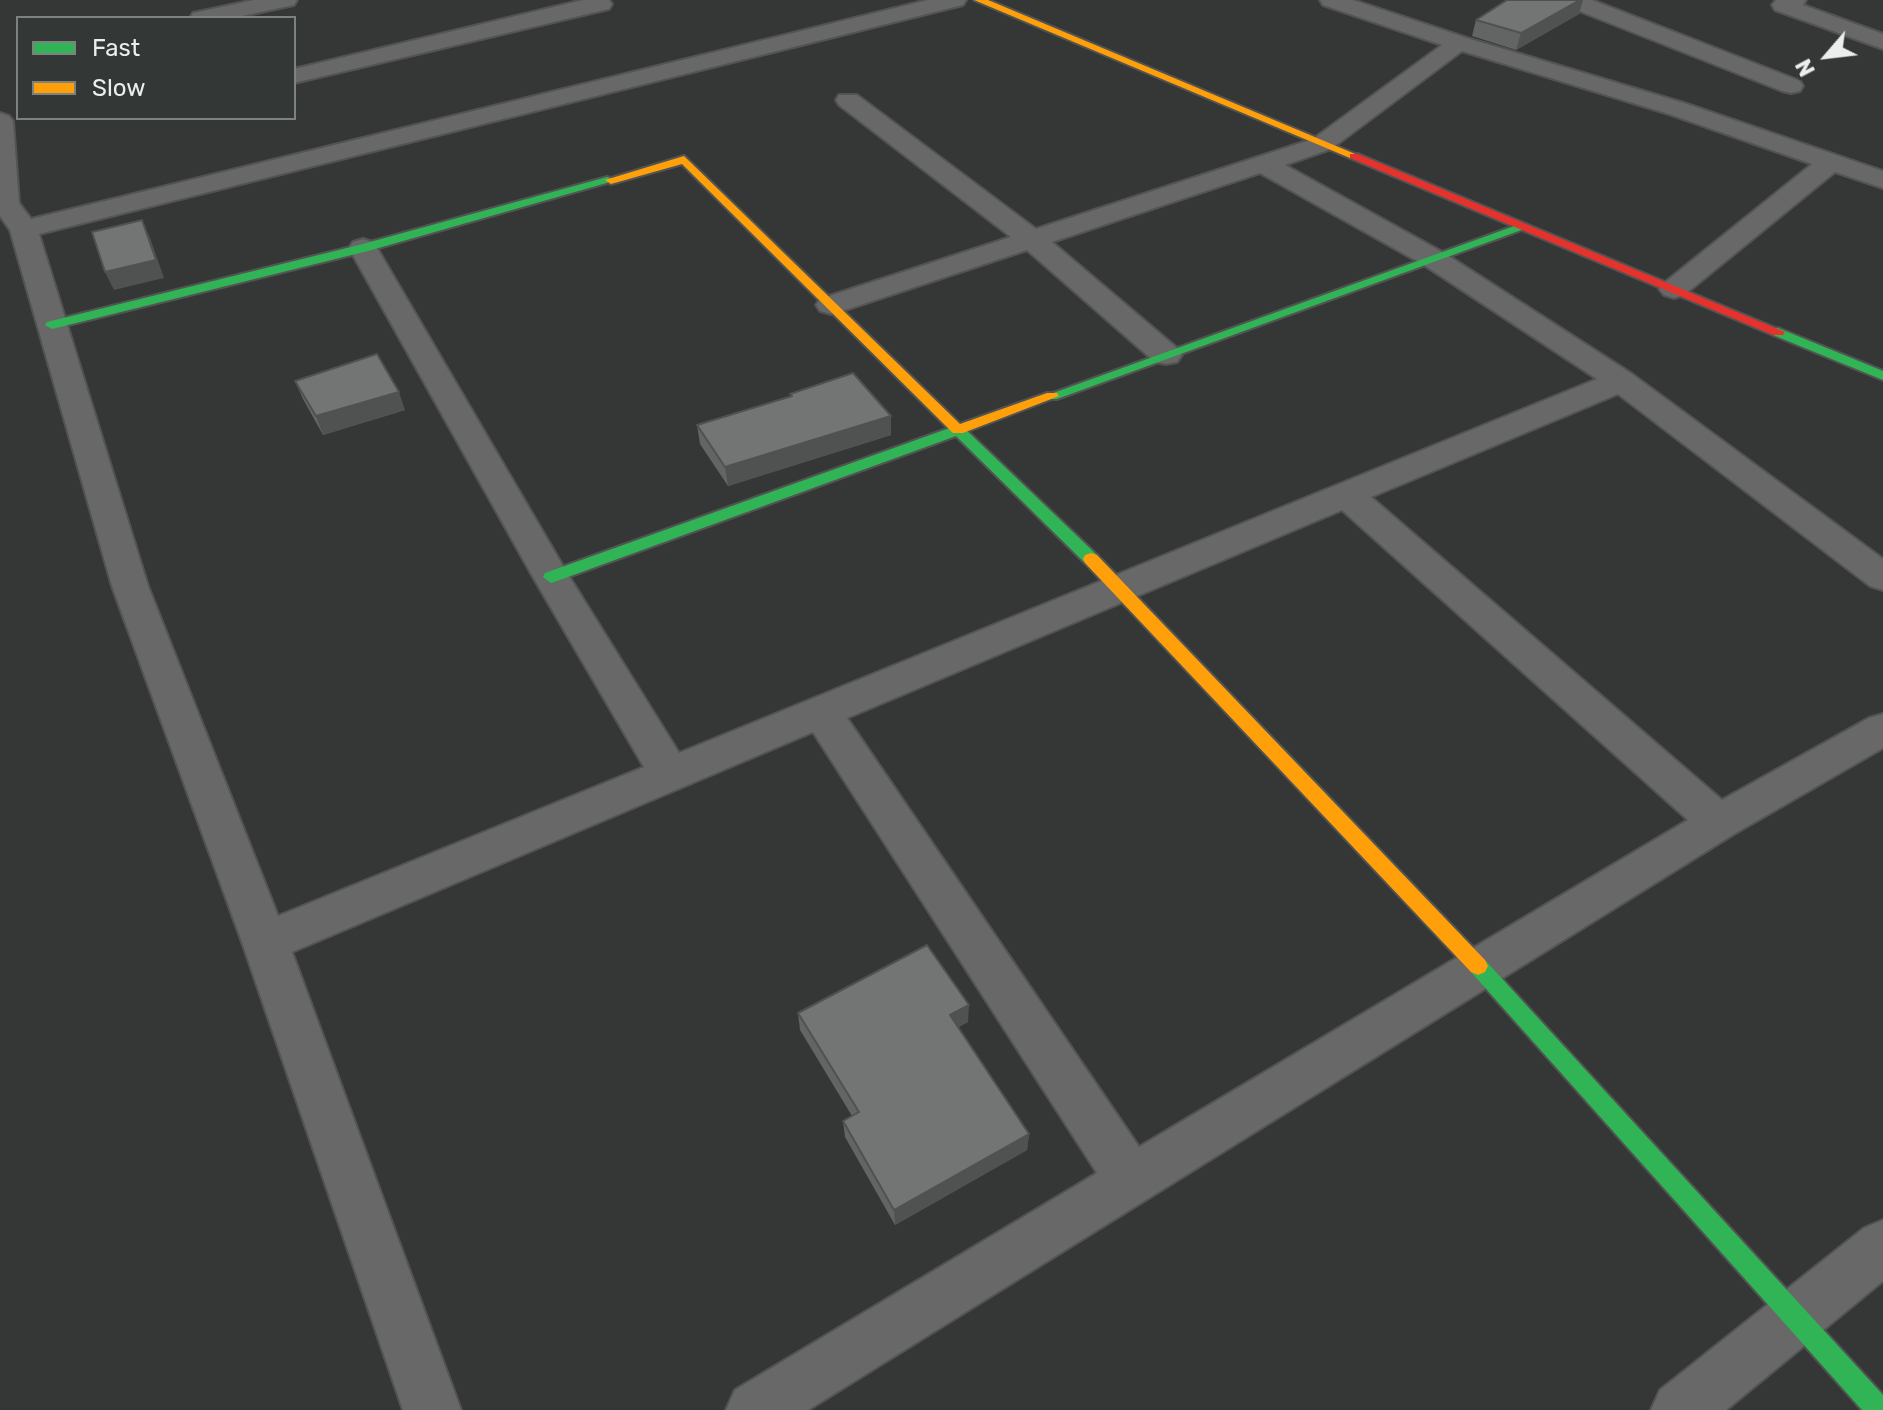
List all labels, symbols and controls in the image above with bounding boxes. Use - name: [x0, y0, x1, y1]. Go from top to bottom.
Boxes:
- legend: [16, 16, 296, 120]
- north arrow: [1787, 16, 1867, 96]
- text: Fast: [92, 34, 140, 62]
- text: N: [1790, 54, 1821, 81]
- text: Slow: [92, 74, 145, 102]

